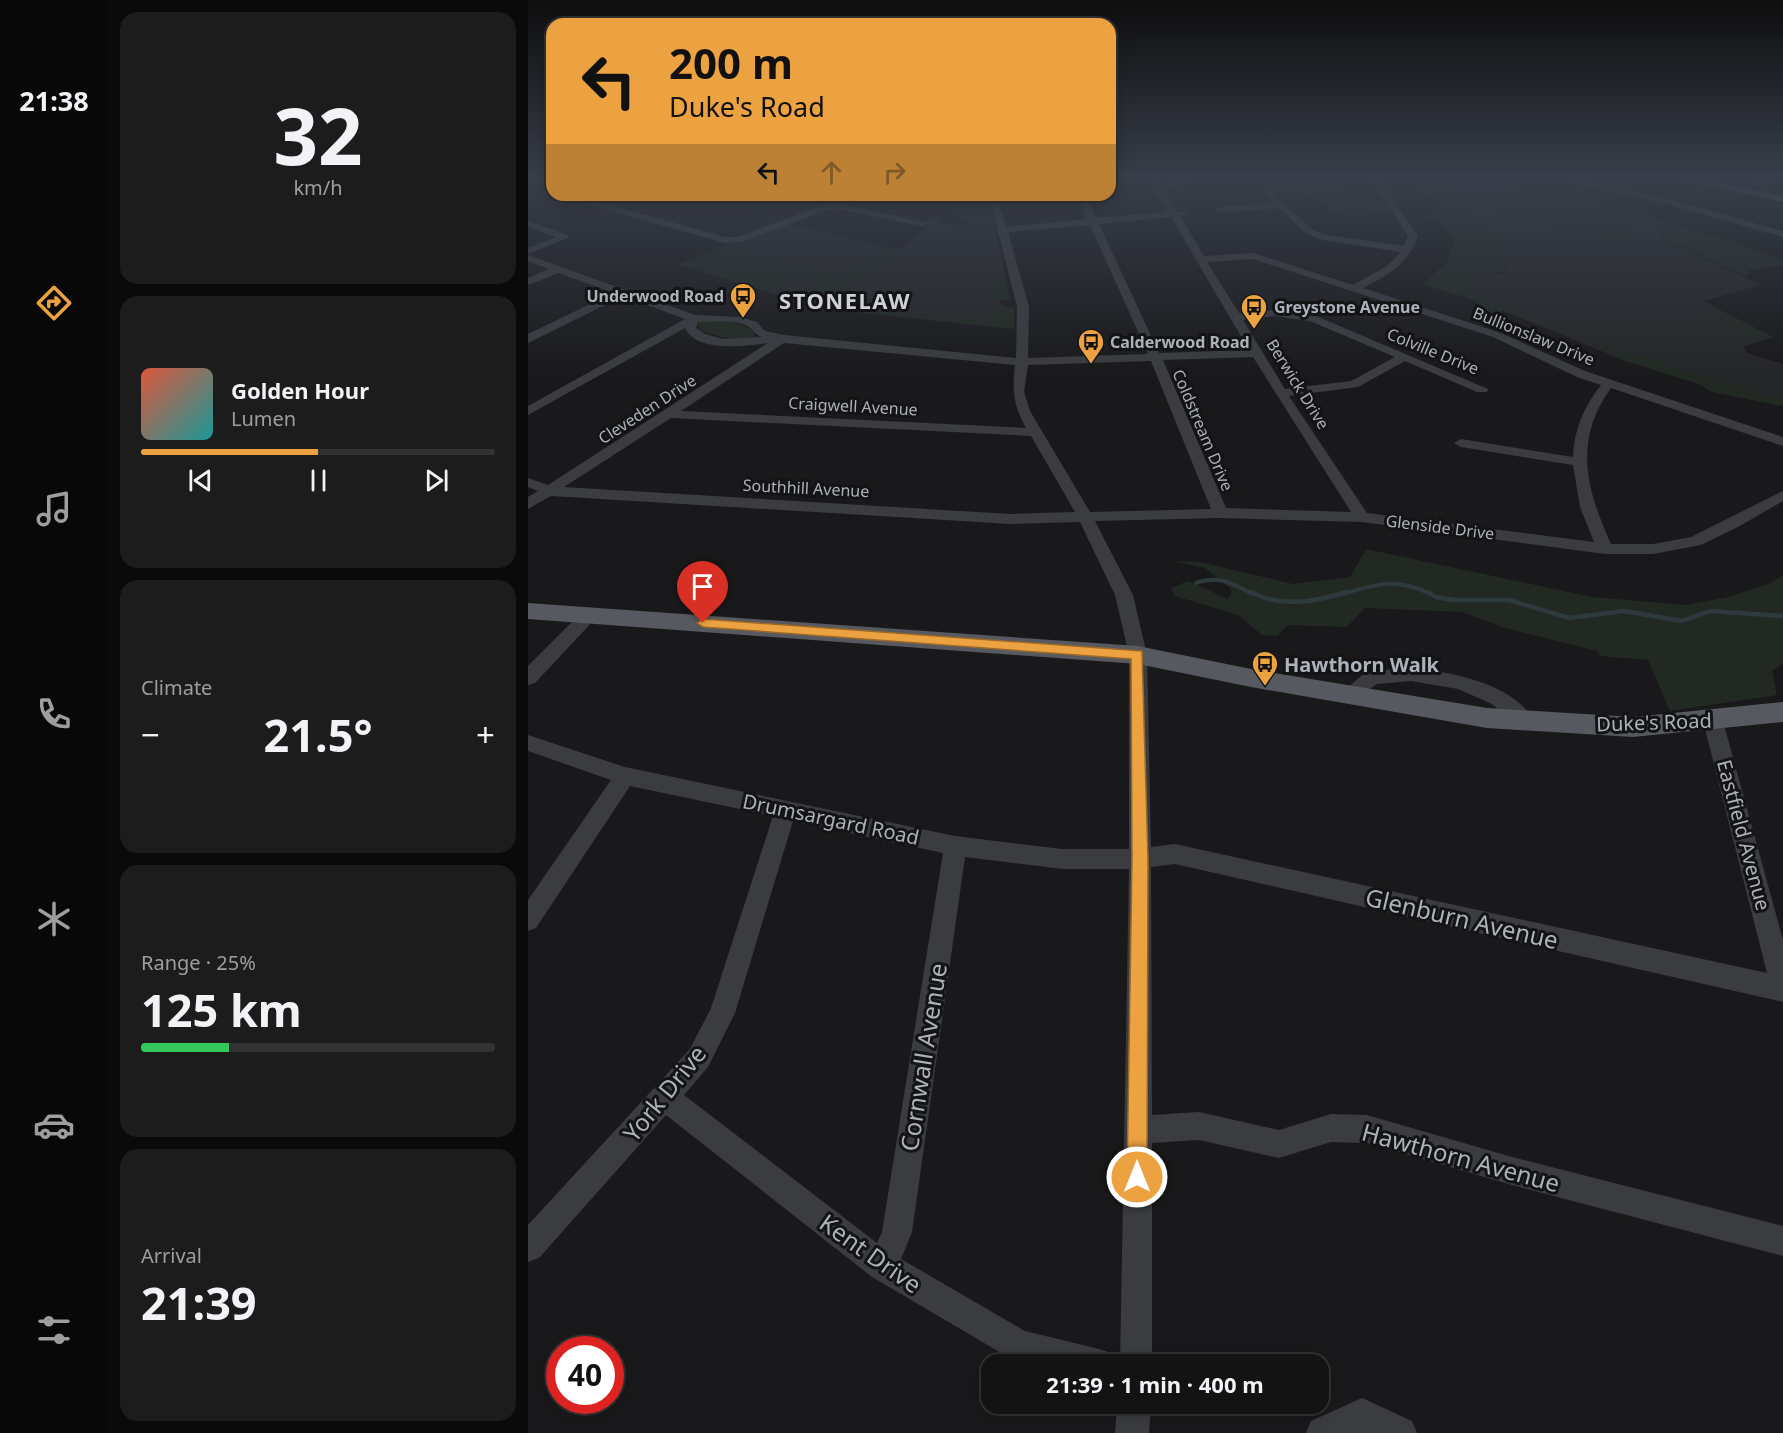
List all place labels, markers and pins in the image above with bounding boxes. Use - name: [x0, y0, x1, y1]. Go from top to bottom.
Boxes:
- bus stop icon: Underwood Road: [728, 281, 758, 319]
- place label: Underwood Road: [587, 285, 724, 307]
- bus stop icon: Greystone Avenue: [1239, 292, 1269, 330]
- place label: Greystone Avenue: [1274, 296, 1420, 318]
- bus stop icon: Calderwood Road: [1076, 327, 1106, 365]
- place label: Calderwood Road: [1110, 331, 1250, 353]
- pin: [677, 561, 728, 623]
- bus stop icon: Hawthorn Walk: [1250, 649, 1280, 687]
- place label: Hawthorn Walk: [1284, 651, 1440, 678]

